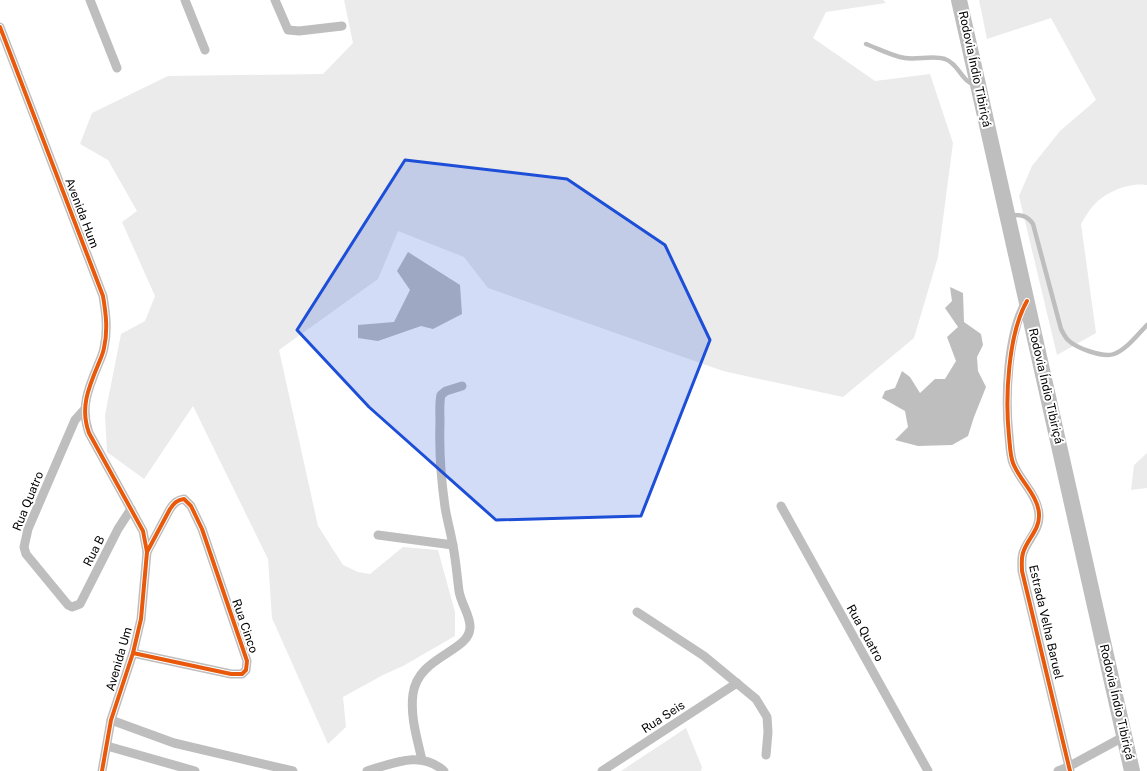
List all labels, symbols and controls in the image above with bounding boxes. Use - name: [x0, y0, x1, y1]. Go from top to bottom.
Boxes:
- street label: Rodovia Índio Tibiriçá: [956, 10, 994, 128]
- street label: Avenida Hum: [62, 176, 102, 250]
- street label: Rodovia Índio Tibiriçá: [1026, 327, 1066, 445]
- street label: Rua Quatro: [10, 469, 46, 533]
- street label: Rua B: [80, 533, 108, 569]
- street label: Estrada Velha Baruel: [1026, 564, 1066, 681]
- street label: Rua Cinco: [229, 597, 261, 655]
- street label: Rua Quatro: [844, 602, 886, 664]
- street label: Avenida Um: [103, 625, 135, 693]
- street label: Rodovia Índio Tibiriçá: [1097, 643, 1137, 761]
- street label: Rua Seis: [639, 698, 687, 736]

